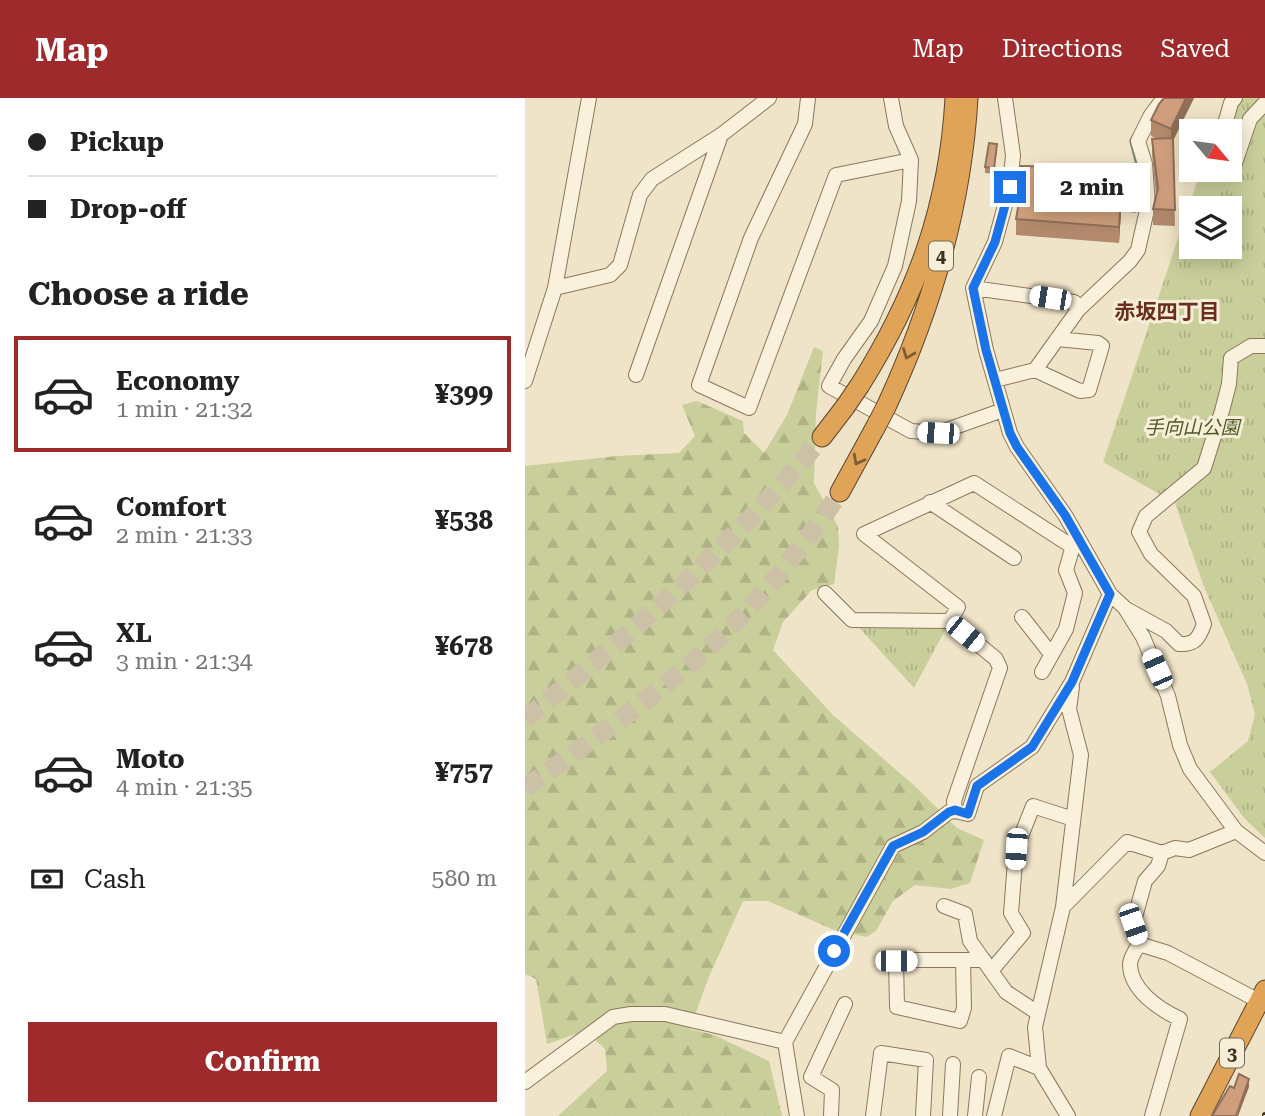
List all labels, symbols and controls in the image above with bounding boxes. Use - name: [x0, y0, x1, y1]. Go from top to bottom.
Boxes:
- text: Map: [35, 30, 109, 69]
- text: Map: [912, 35, 964, 63]
- text: Directions: [1002, 35, 1122, 63]
- text: Saved: [1160, 35, 1230, 63]
- north arrow: [1179, 119, 1243, 182]
- map controls: [1179, 119, 1242, 259]
- text: Pickup: [70, 127, 164, 157]
- callout: 2 min: [1035, 162, 1150, 212]
- route end: [994, 171, 1026, 203]
- text: 2 min: [1060, 174, 1124, 201]
- text: Drop-off: [70, 194, 186, 224]
- button: layers: [1179, 196, 1242, 259]
- road number: 4: [929, 242, 953, 271]
- text: Choose a ride: [28, 275, 249, 313]
- car: [1028, 284, 1073, 312]
- district label: 赤坂四丁目: [1115, 300, 1220, 324]
- one-way arrow: [903, 348, 917, 360]
- icon: car: [32, 363, 95, 426]
- text: Economy: [116, 366, 239, 396]
- text: ¥399: [435, 379, 493, 409]
- text: 1 min · 21:32: [116, 396, 253, 423]
- park label: 手向山公園: [1144, 416, 1242, 439]
- car: [917, 421, 960, 445]
- one-way arrow: [853, 453, 866, 465]
- icon: car: [32, 489, 95, 552]
- text: Comfort: [116, 492, 226, 522]
- text: ¥538: [435, 505, 493, 535]
- text: 2 min · 21:33: [116, 522, 253, 549]
- car: [943, 613, 988, 655]
- icon: car: [32, 615, 95, 678]
- text: XL: [116, 618, 152, 648]
- text: ¥678: [435, 631, 493, 661]
- car: [1139, 646, 1176, 692]
- text: 3 min · 21:34: [116, 648, 253, 675]
- icon: car: [32, 741, 95, 804]
- text: Moto: [116, 744, 185, 774]
- text: ¥757: [435, 757, 493, 787]
- text: 4 min · 21:35: [116, 774, 253, 801]
- car: [1005, 827, 1028, 871]
- icon: cash: [28, 860, 66, 898]
- text: Cash: [84, 864, 146, 894]
- text: 580 m: [432, 865, 497, 892]
- car: [1117, 901, 1150, 947]
- route start: [818, 935, 850, 967]
- car: [876, 951, 918, 972]
- button: Confirm: [28, 1022, 497, 1102]
- road number: 3: [1220, 1038, 1244, 1068]

